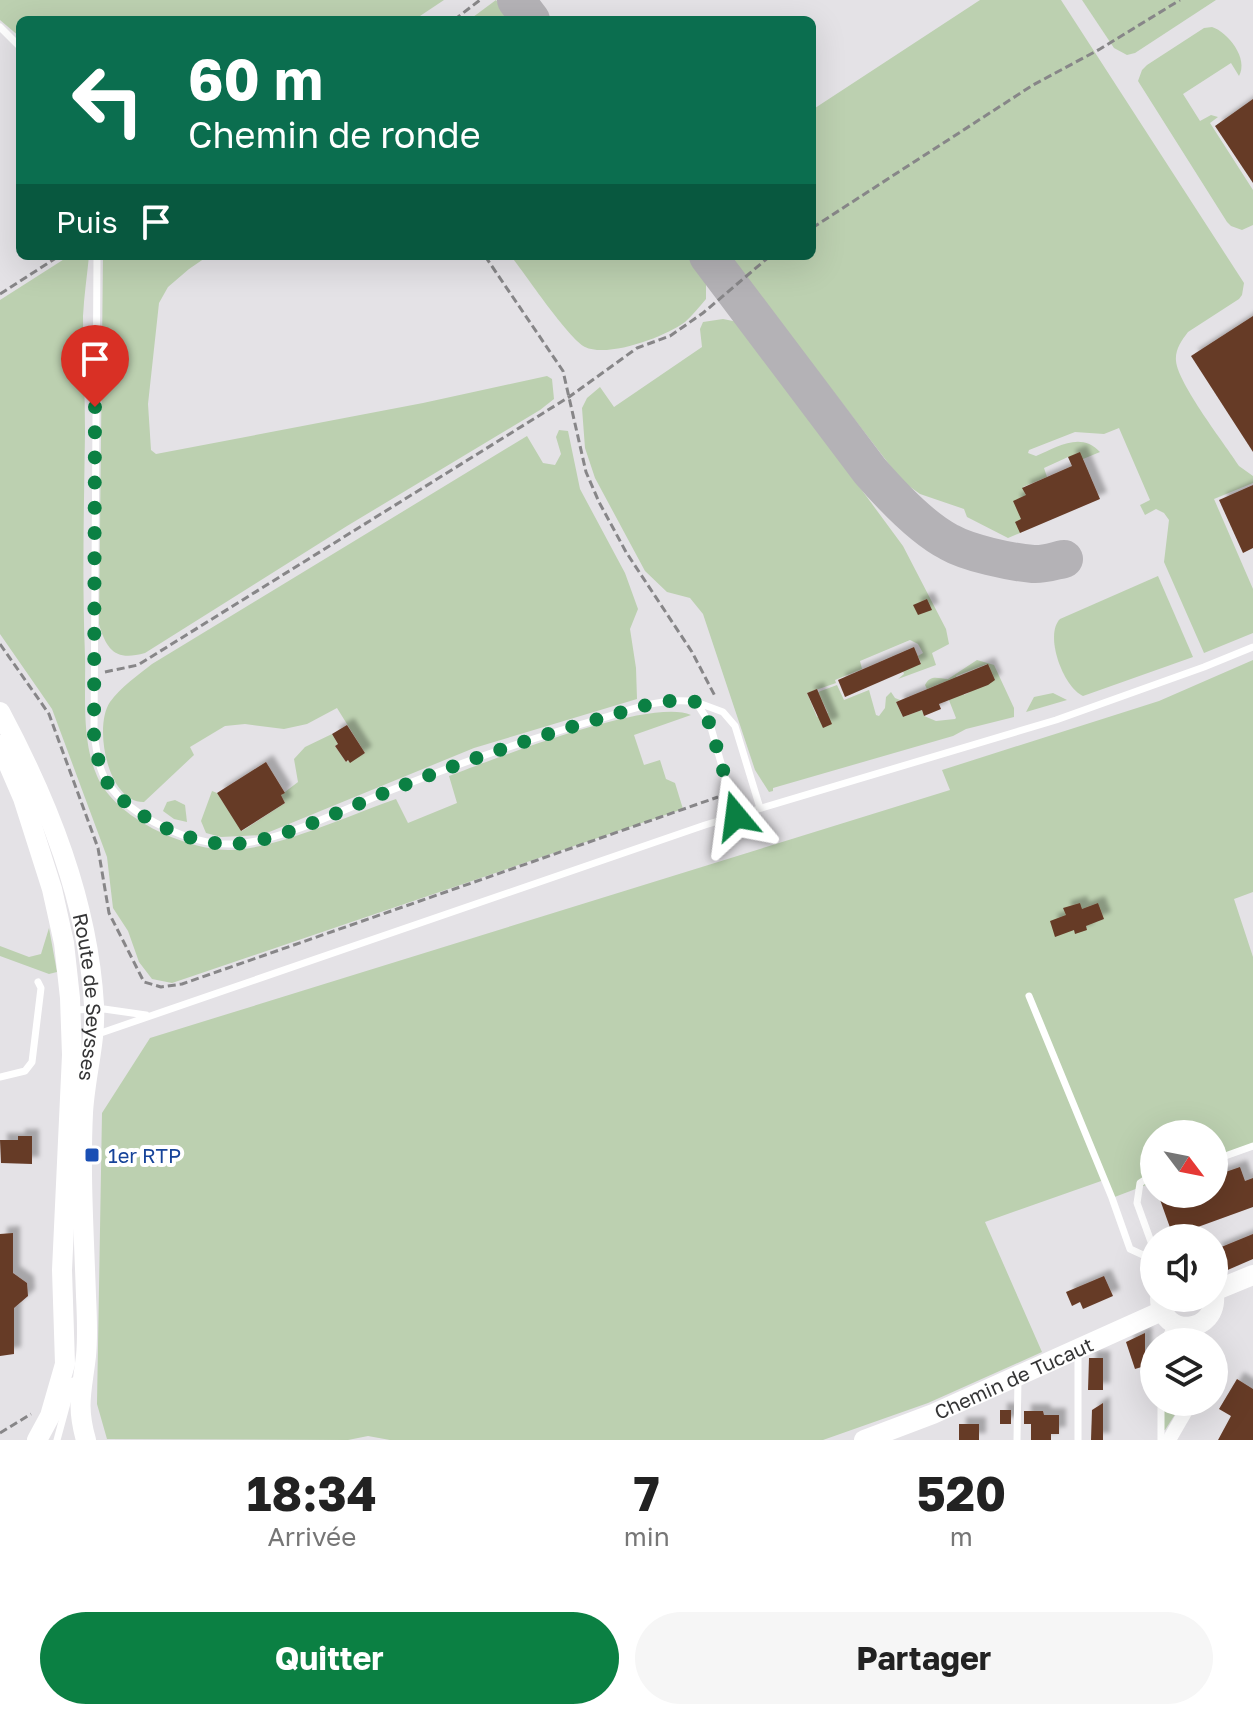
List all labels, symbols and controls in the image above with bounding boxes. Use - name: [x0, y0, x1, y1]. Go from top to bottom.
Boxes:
- text: 60 m: [188, 45, 323, 112]
- icon: left: [56, 48, 160, 152]
- text: Chemin de ronde: [188, 113, 481, 156]
- icon: arrive: [134, 200, 178, 244]
- text: Puis: [56, 204, 118, 240]
- pin: [61, 325, 129, 407]
- icon: arrive: [73, 337, 117, 381]
- position arrow: [694, 774, 778, 858]
- street label: Route de Seysses: [69, 911, 106, 1083]
- north arrow: [1140, 1120, 1228, 1208]
- map controls: [1140, 1120, 1228, 1416]
- place label: 1er RTP: [108, 1143, 181, 1167]
- marker: 1er RTP: [83, 1146, 101, 1164]
- button: sound: [1140, 1224, 1228, 1312]
- button: layers: [1140, 1328, 1228, 1416]
- street label: Chemin de Tucaut: [930, 1332, 1097, 1424]
- text: 18:34: [247, 1464, 377, 1522]
- text: 7: [634, 1464, 660, 1522]
- text: 520: [916, 1464, 1006, 1522]
- text: Arrivée: [267, 1521, 356, 1552]
- text: min: [624, 1521, 670, 1552]
- text: m: [950, 1521, 973, 1552]
- button: Quitter: [40, 1612, 619, 1704]
- button: Partager: [635, 1612, 1213, 1704]

